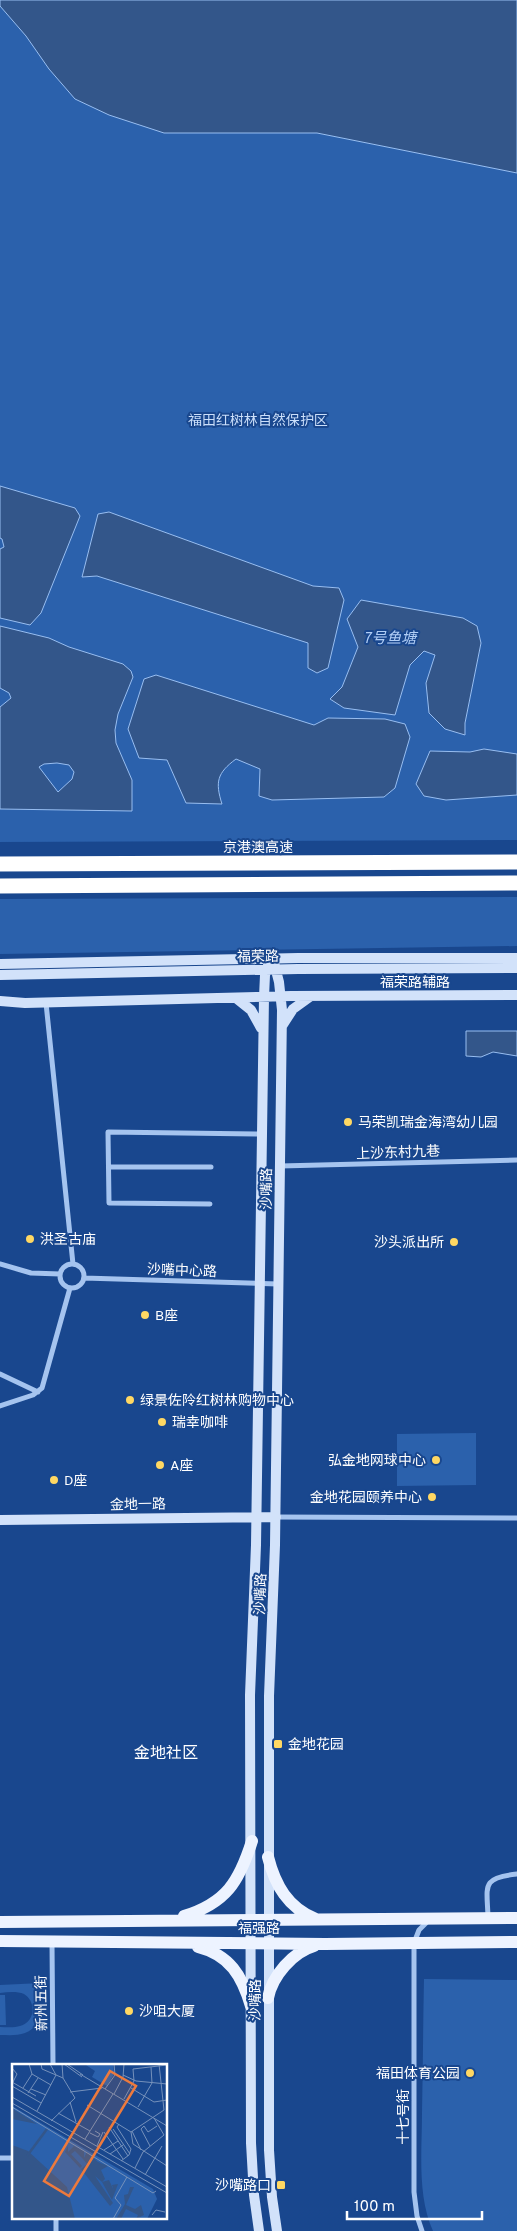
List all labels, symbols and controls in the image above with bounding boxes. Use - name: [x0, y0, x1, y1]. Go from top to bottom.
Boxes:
- park label: 福田红树林自然保护区: [188, 412, 328, 430]
- water label: 7号鱼塘: [364, 630, 419, 649]
- street label: 京港澳高速: [223, 840, 293, 857]
- street label: 福荣路: [237, 949, 279, 966]
- street label: 福荣路辅路: [380, 975, 450, 992]
- place label: 马荣凯瑞金海湾幼儿园: [358, 1115, 498, 1132]
- marker: 马荣凯瑞金海湾幼儿园: [342, 1116, 354, 1128]
- street label: 上沙东村九巷: [356, 1143, 440, 1163]
- street label: 沙嘴路: [259, 1168, 276, 1210]
- place label: 洪圣古庙: [40, 1231, 96, 1249]
- marker: 洪圣古庙: [24, 1233, 36, 1245]
- place label: 沙头派出所: [374, 1235, 444, 1252]
- marker: 沙头派出所: [448, 1236, 460, 1248]
- street label: 沙嘴中心路: [147, 1262, 217, 1281]
- place label: B座: [155, 1308, 178, 1325]
- marker: B座: [139, 1309, 151, 1321]
- place label: 绿景佐阾红树林购物中心: [140, 1392, 294, 1410]
- marker: 绿景佐阾红树林购物中心: [124, 1394, 136, 1406]
- place label: 瑞幸咖啡: [172, 1415, 228, 1432]
- marker: 瑞幸咖啡: [156, 1416, 168, 1428]
- place label: 弘金地网球中心: [328, 1453, 426, 1470]
- marker: 弘金地网球中心: [430, 1454, 442, 1466]
- place label: A座: [170, 1458, 194, 1475]
- marker: A座: [154, 1459, 166, 1471]
- place label: D座: [64, 1473, 88, 1490]
- marker: D座: [48, 1474, 60, 1486]
- place label: 金地花园颐养中心: [310, 1490, 422, 1507]
- marker: 金地花园颐养中心: [426, 1491, 438, 1503]
- street label: 金地一路: [110, 1497, 166, 1514]
- street label: 沙嘴路: [252, 1573, 271, 1615]
- place label: 金地花园: [288, 1737, 344, 1754]
- marker: 金地花园: [272, 1738, 284, 1750]
- district label: 金地社区: [134, 1744, 198, 1764]
- street label: 福强路: [238, 1921, 280, 1938]
- street label: 新州五街: [33, 1975, 51, 2031]
- street label: 沙嘴路: [248, 1979, 265, 2021]
- place label: 沙咀大厦: [139, 2004, 195, 2021]
- marker: 沙咀大厦: [123, 2005, 135, 2017]
- inset map: [12, 2064, 168, 2218]
- place label: 福田体育公园: [376, 2066, 460, 2083]
- marker: 福田体育公园: [464, 2067, 476, 2079]
- street label: 十七号街: [396, 2089, 413, 2145]
- place label: 沙嘴路口: [215, 2178, 271, 2195]
- marker: 沙嘴路口: [275, 2179, 287, 2191]
- scale bar: [347, 2188, 482, 2220]
- text: 100 m: [354, 2198, 395, 2217]

